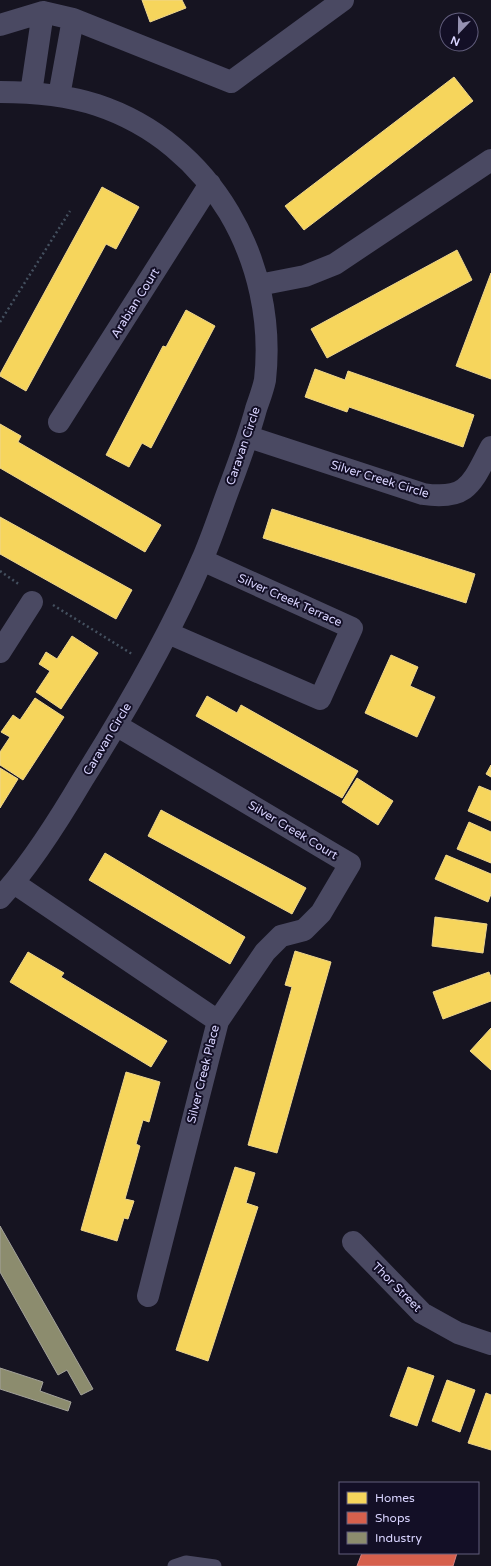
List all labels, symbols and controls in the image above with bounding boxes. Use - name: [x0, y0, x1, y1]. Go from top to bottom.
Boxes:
- north arrow: [439, 12, 479, 52]
- text: N: [449, 33, 462, 48]
- street label: Arabian Court: [108, 265, 162, 341]
- street label: Caravan Circle: [223, 405, 263, 487]
- street label: Silver Creek Circle: [329, 457, 431, 501]
- street label: Silver Creek Terrace: [236, 571, 344, 629]
- street label: Caravan Circle: [80, 700, 134, 778]
- street label: Silver Creek Court: [246, 798, 341, 862]
- street label: Silver Creek Place: [184, 1023, 222, 1125]
- street label: Thor Street: [369, 1259, 425, 1315]
- legend: [339, 1482, 479, 1554]
- text: Homes: [375, 1491, 415, 1505]
- text: Shops: [375, 1511, 410, 1525]
- text: Industry: [375, 1531, 422, 1545]

